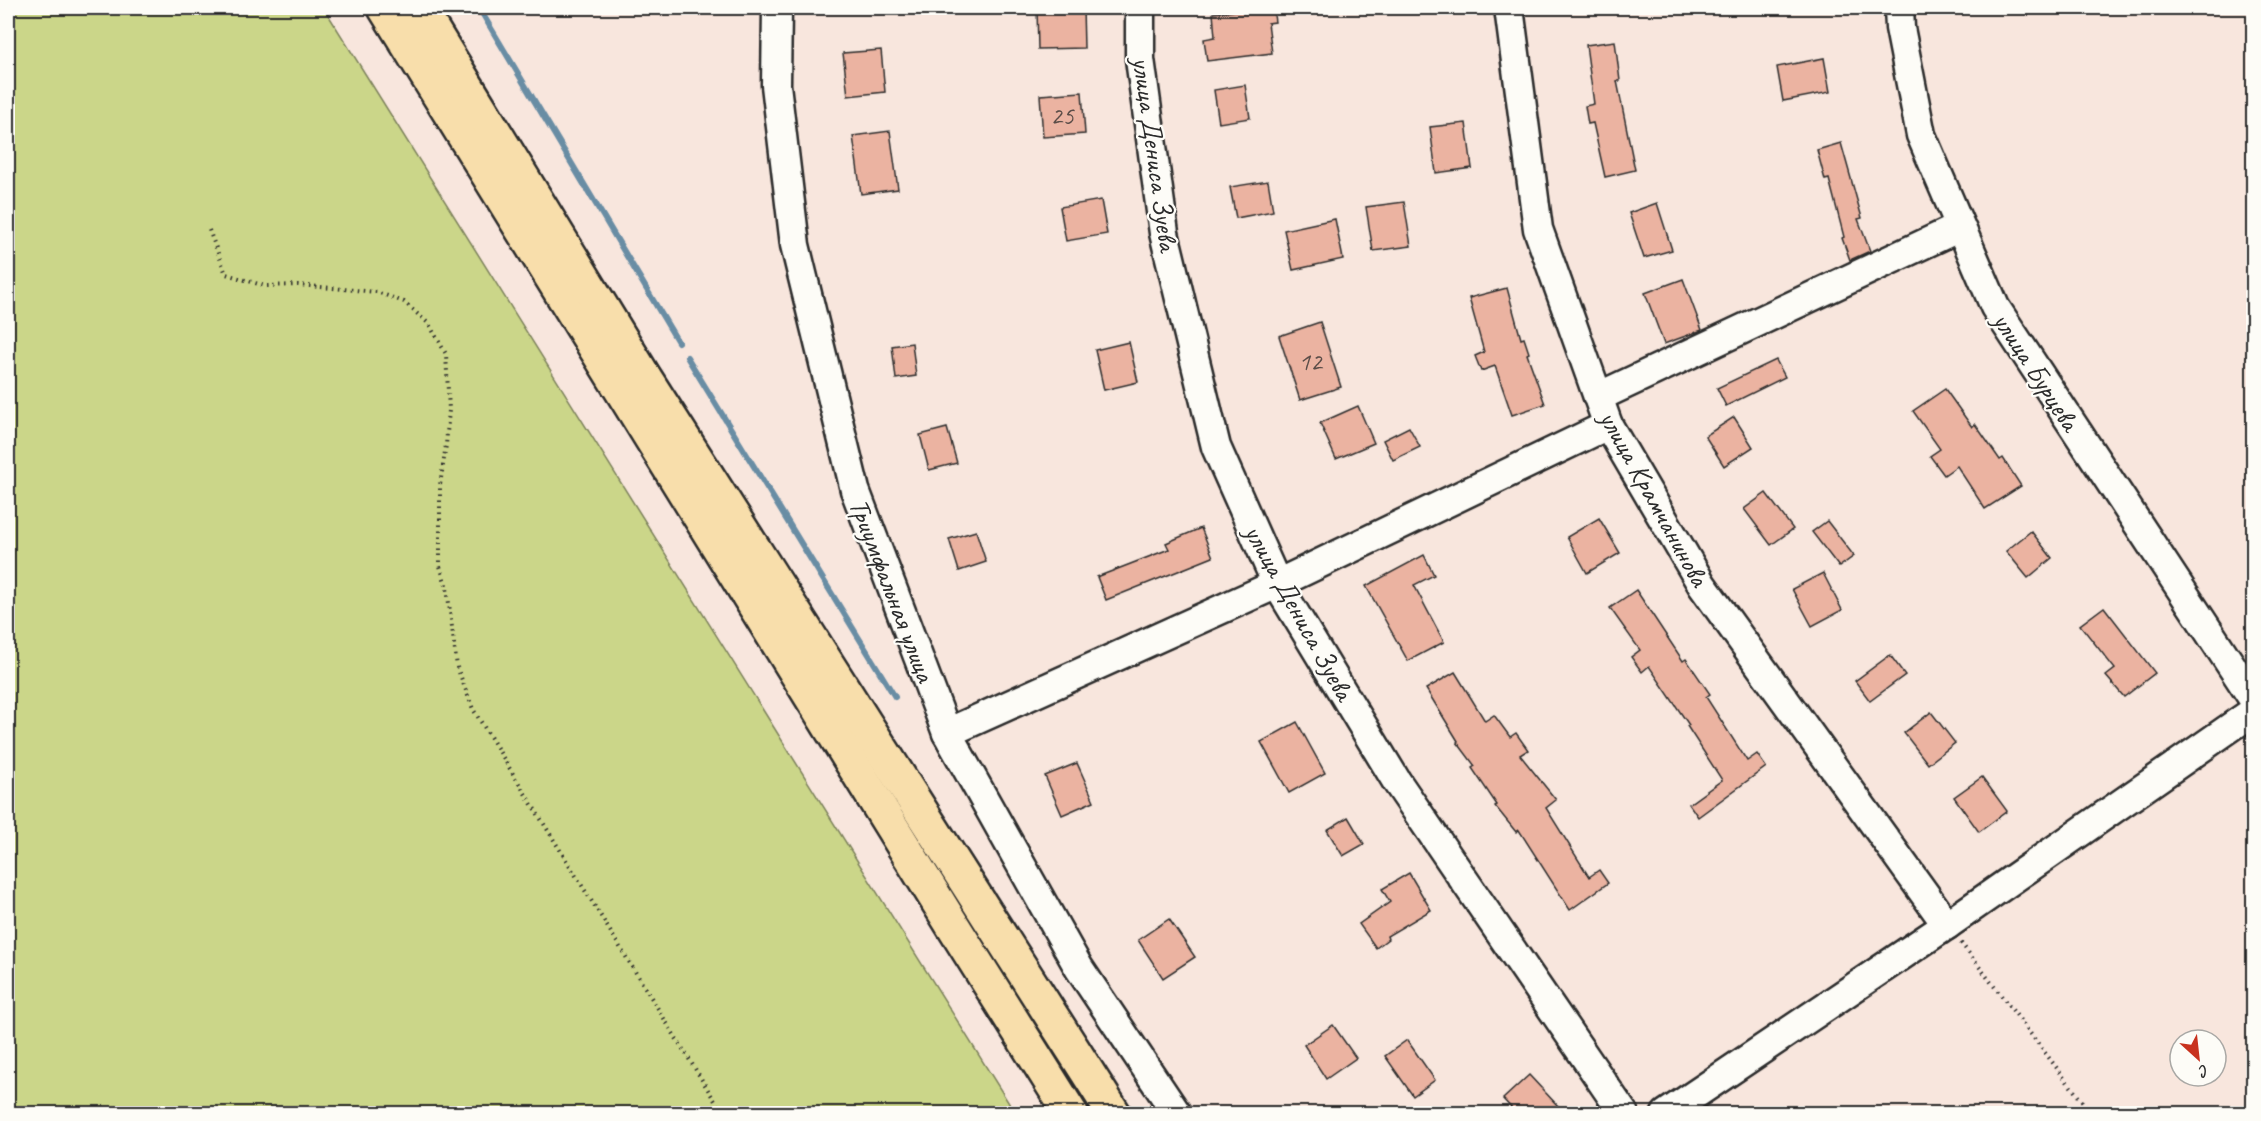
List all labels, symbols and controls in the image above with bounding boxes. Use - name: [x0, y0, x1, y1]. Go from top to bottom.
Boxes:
- street label: улица Дениса Зуева: [1124, 53, 1187, 256]
- house number: 25: [1050, 99, 1075, 132]
- street label: улица Бурцева: [1984, 304, 2089, 439]
- house number: 12: [1298, 345, 1324, 378]
- street label: улица Крамчанинова: [1591, 402, 1718, 594]
- street label: Триумфальная улица: [842, 494, 944, 688]
- street label: улица Дениса Зуева: [1236, 516, 1363, 708]
- north arrow: [2168, 1028, 2228, 1088]
- text: С: [2194, 1060, 2212, 1082]

